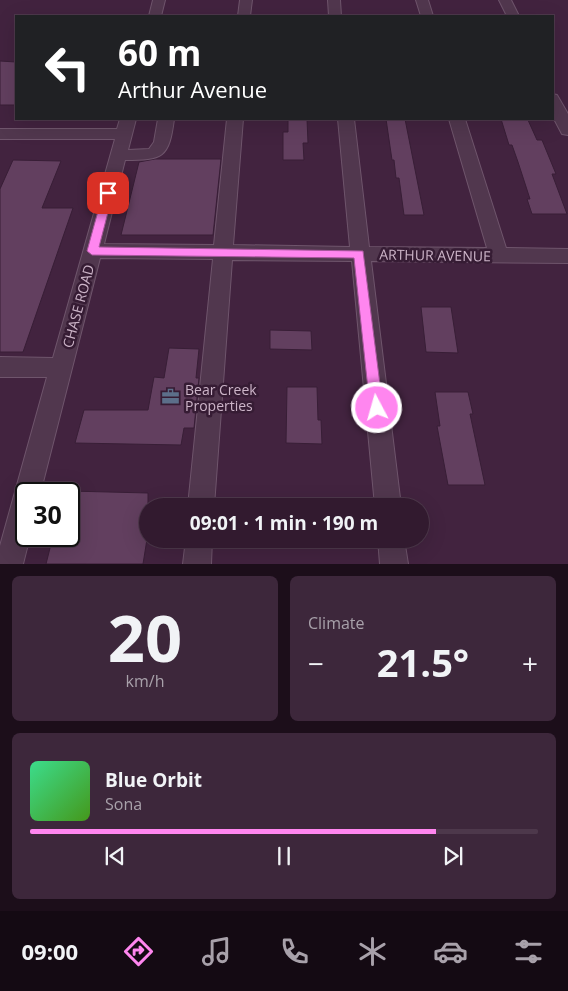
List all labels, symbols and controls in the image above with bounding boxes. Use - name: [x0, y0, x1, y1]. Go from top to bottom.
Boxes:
- text: 60 m: [118, 29, 201, 76]
- icon: left: [35, 35, 100, 100]
- text: Arthur Avenue: [118, 74, 267, 104]
- pin: [87, 172, 129, 214]
- icon: arrive: [94, 179, 122, 207]
- street label: ARTHUR AVENUE: [379, 245, 491, 265]
- street label: CHASE ROAD: [58, 262, 98, 350]
- place label: Bear Creek Properties: [185, 380, 257, 415]
- position arrow: [350, 381, 402, 433]
- office icon: Bear Creek Properties: [161, 387, 181, 407]
- speed limit sign: 30: [15, 482, 80, 547]
- text: 09:01 · 1 min · 190 m: [190, 510, 378, 536]
- text: 20: [108, 593, 182, 681]
- text: Climate: [308, 612, 365, 634]
- text: 21.5°: [377, 636, 469, 688]
- text: −: [308, 644, 324, 682]
- text: +: [522, 644, 538, 682]
- text: km/h: [126, 670, 164, 692]
- text: Blue Orbit: [105, 767, 202, 793]
- text: Sona: [105, 793, 142, 815]
- icon: previous: [101, 842, 129, 870]
- icon: pause: [270, 842, 298, 870]
- icon: next: [439, 842, 467, 870]
- icon: directions: [121, 934, 156, 969]
- icon: music: [199, 934, 234, 969]
- icon: phone: [277, 934, 312, 969]
- icon: climate: [355, 934, 390, 969]
- icon: car: [433, 934, 468, 969]
- icon: filters: [511, 934, 546, 969]
- text: 09:00: [22, 936, 78, 966]

